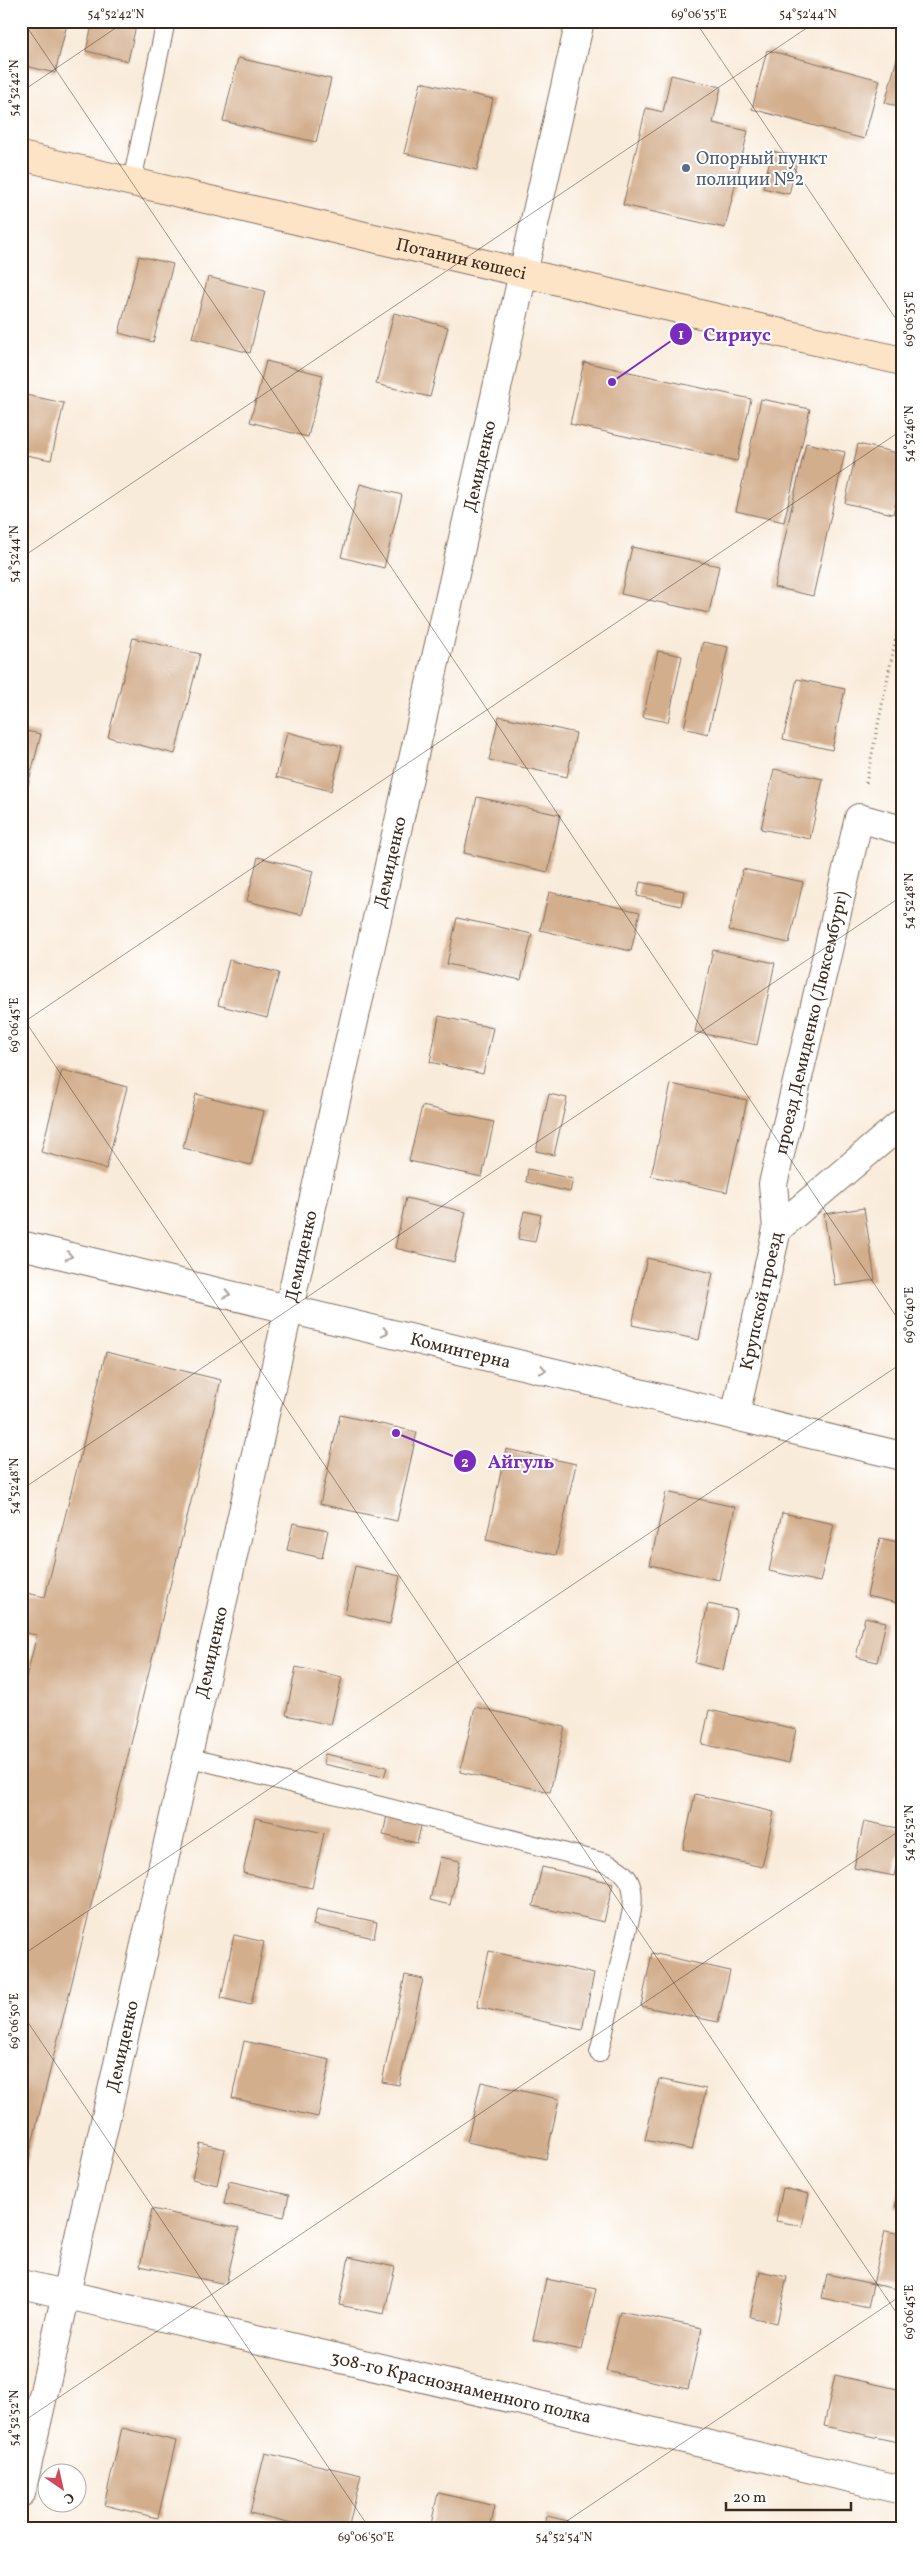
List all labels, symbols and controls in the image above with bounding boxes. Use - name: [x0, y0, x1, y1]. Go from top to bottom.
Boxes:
- text: 54°52'42"N: [88, 7, 145, 23]
- text: 69°06'35"E: [671, 7, 727, 23]
- text: 54°52'44"N: [779, 7, 837, 23]
- text: 54°52'42"N: [7, 59, 23, 116]
- place label: Опорный пункт полиции №2: [696, 147, 827, 193]
- marker: Опорный пункт полиции №2: [680, 162, 692, 174]
- street label: Потанин көшесі: [393, 233, 529, 287]
- text: 69°06'35"E: [902, 291, 918, 347]
- callout: Сириус: [669, 317, 781, 351]
- text: Сириус: [703, 323, 771, 349]
- text: 1: [678, 325, 684, 346]
- text: 54°52'46"N: [902, 406, 918, 462]
- street label: Демиденко: [458, 418, 503, 515]
- text: 54°52'44"N: [7, 525, 23, 583]
- street label: Демиденко: [369, 814, 414, 911]
- text: 54°52'48"N: [902, 873, 918, 929]
- street label: проезд Демиденко (Люксембург): [769, 889, 855, 1157]
- text: 69°06'45"E: [7, 997, 23, 1053]
- street label: Демиденко: [280, 1208, 325, 1305]
- street label: Крупской проезд: [735, 1230, 790, 1373]
- one-way arrow: [64, 1250, 73, 1261]
- text: 69°06'40"E: [902, 1287, 918, 1343]
- one-way arrow: [222, 1288, 231, 1299]
- one-way arrow: [380, 1326, 389, 1337]
- street label: Коминтерна: [407, 1328, 513, 1376]
- one-way arrow: [538, 1364, 547, 1375]
- callout: Айгуль: [453, 1444, 564, 1478]
- text: Айгуль: [488, 1450, 554, 1476]
- text: 2: [461, 1453, 469, 1474]
- text: 54°52'48"N: [7, 1458, 23, 1514]
- street label: Демиденко: [190, 1604, 235, 1701]
- text: 54°52'52"N: [902, 1805, 918, 1861]
- text: 69°06'50"E: [7, 1993, 23, 2049]
- street label: Демиденко: [101, 1998, 146, 2095]
- text: 69°06'45"E: [902, 2284, 918, 2340]
- street label: 308-го Краснознаменного полка: [328, 2346, 594, 2431]
- text: 54°52'52"N: [7, 2390, 23, 2446]
- north arrow: [38, 2462, 88, 2512]
- scale bar: [726, 2480, 850, 2512]
- text: С: [59, 2487, 77, 2508]
- text: 20 m: [733, 2488, 766, 2509]
- text: 69°06'50"E: [338, 2530, 394, 2546]
- text: 54°52'54"N: [535, 2530, 593, 2546]

